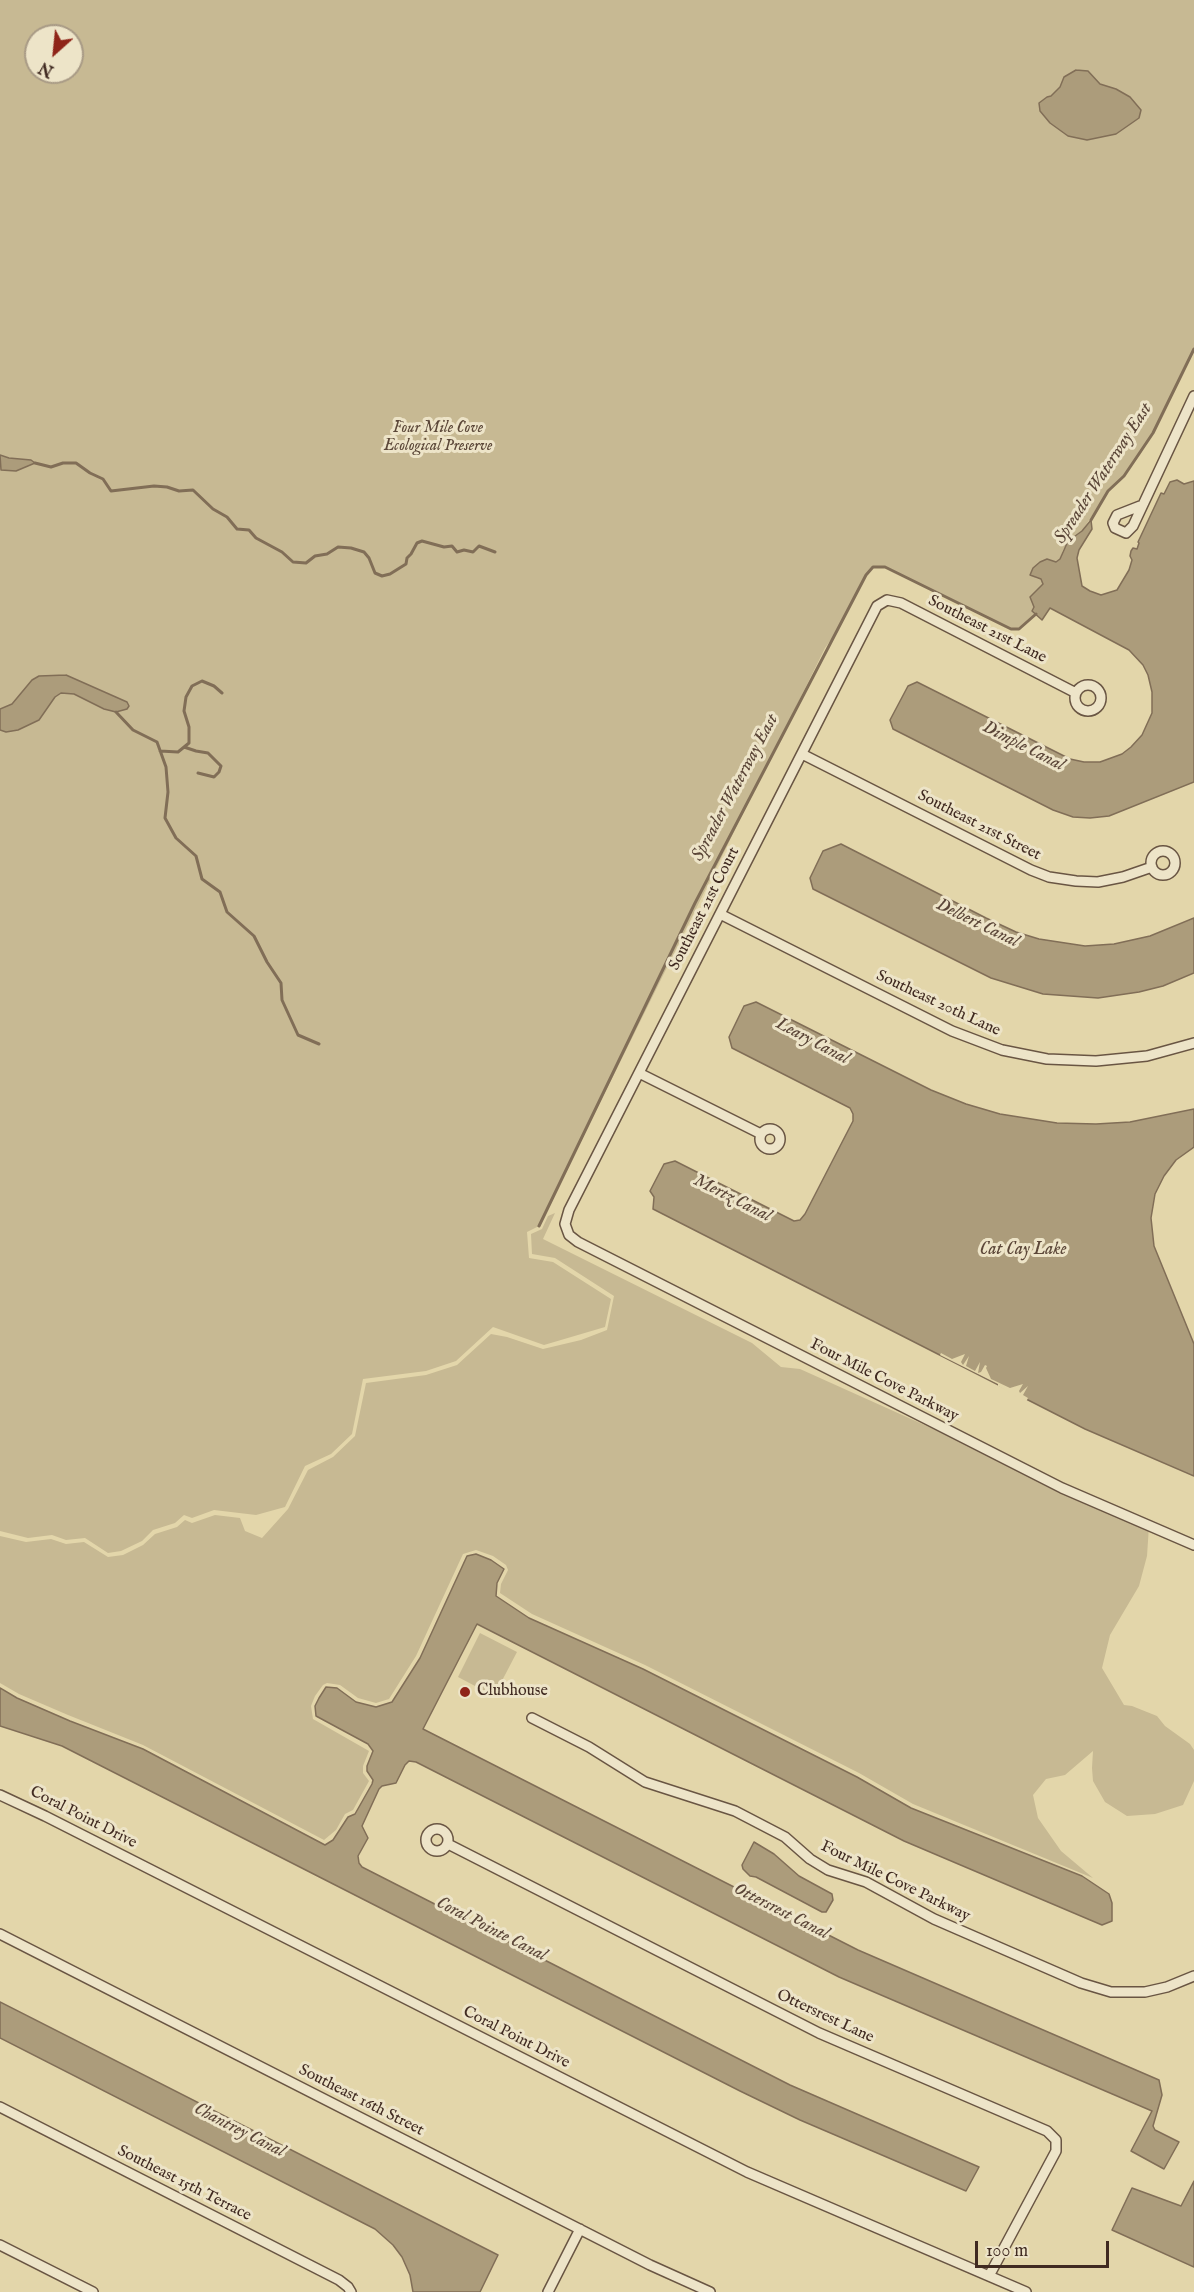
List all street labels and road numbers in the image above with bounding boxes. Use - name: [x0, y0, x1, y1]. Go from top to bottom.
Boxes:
- street label: Southeast 21st Lane: [925, 592, 1049, 668]
- street label: Southeast 21st Street: [914, 787, 1044, 865]
- street label: Southeast 21st Court: [666, 844, 744, 974]
- street label: Southeast 20th Lane: [873, 967, 1003, 1041]
- street label: Four Mile Cove Parkway: [807, 1335, 961, 1427]
- street label: Coral Point Drive: [26, 1783, 140, 1853]
- street label: Four Mile Cove Parkway: [817, 1837, 973, 1927]
- street label: Ottersrest Lane: [773, 1986, 877, 2048]
- street label: Coral Point Drive: [459, 2003, 573, 2073]
- street label: Southeast 16th Street: [295, 2061, 427, 2141]
- street label: Southeast 15th Terrace: [114, 2142, 254, 2226]

